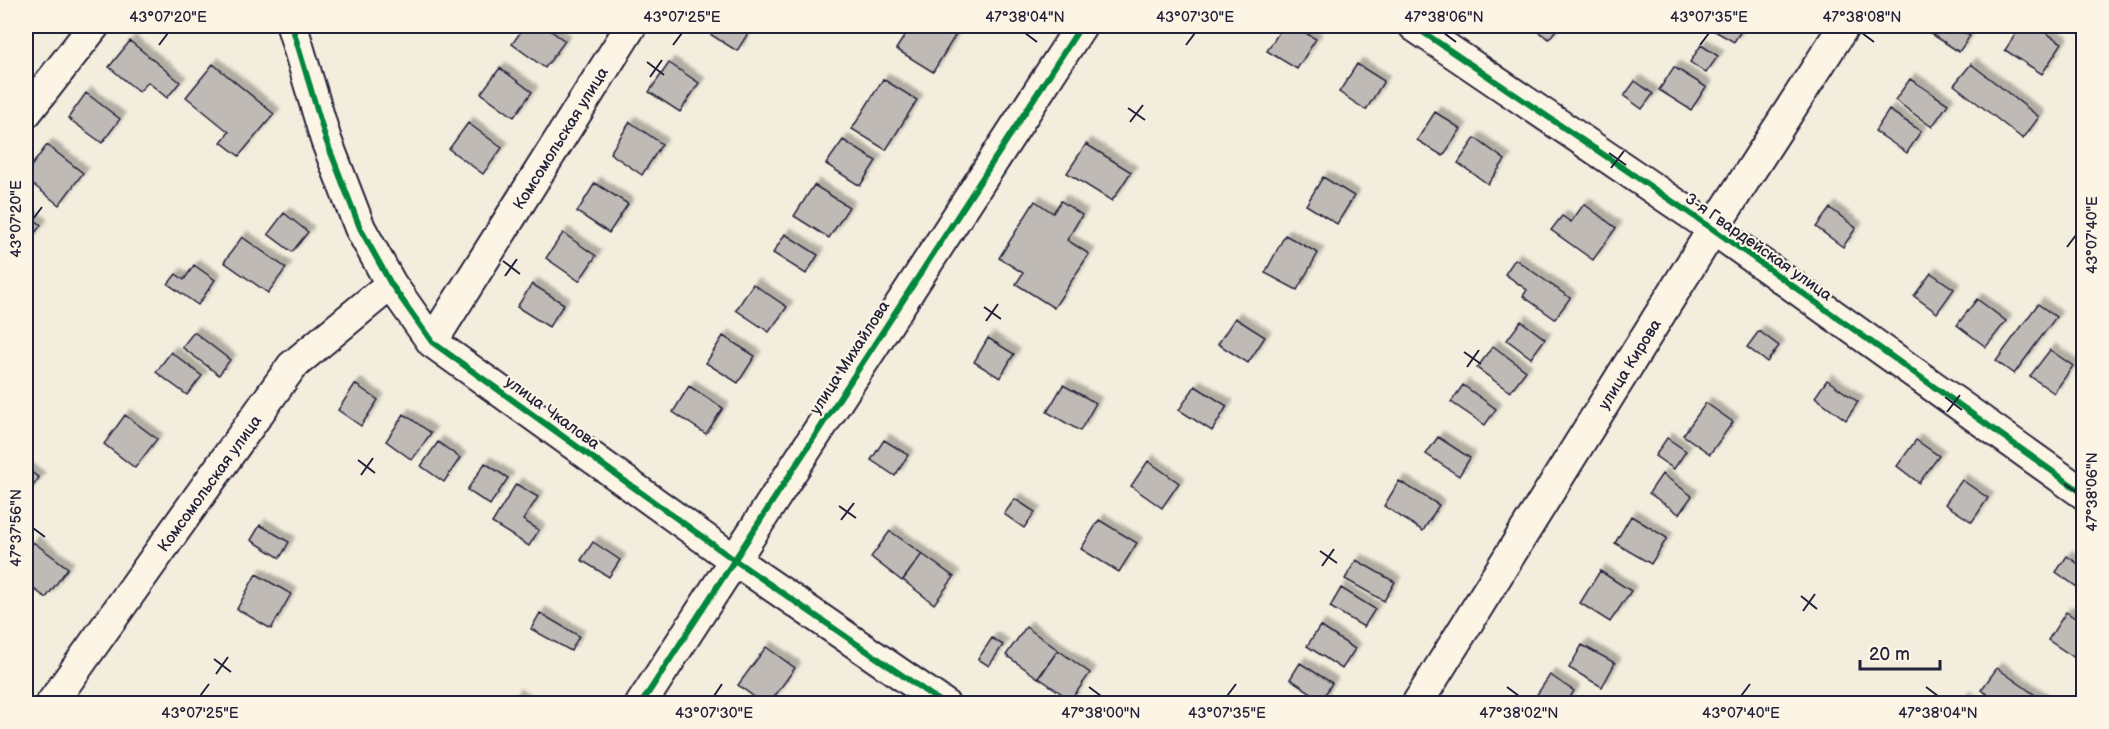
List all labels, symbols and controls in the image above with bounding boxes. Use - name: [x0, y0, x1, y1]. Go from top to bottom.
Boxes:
- text: 43°07'20"E: [129, 8, 207, 27]
- text: 43°07'25"E: [643, 8, 721, 27]
- text: 47°38'04"N: [985, 8, 1065, 27]
- text: 43°07'30"E: [1156, 8, 1234, 27]
- text: 47°38'06"N: [1404, 8, 1484, 27]
- text: 43°07'35"E: [1670, 8, 1748, 27]
- text: 47°38'08"N: [1822, 8, 1902, 27]
- street label: Комсомольская улица: [510, 64, 613, 213]
- text: 43°07'20"E: [7, 180, 26, 258]
- street label: 3-я Гвардейская улица: [1681, 189, 1836, 305]
- text: 43°07'40"E: [2083, 196, 2102, 274]
- street label: улица Михайлова: [806, 297, 894, 418]
- street label: улица Кирова: [1595, 316, 1666, 414]
- street label: улица Чкалова: [501, 373, 604, 454]
- street label: Комсомольская улица: [154, 411, 266, 556]
- text: 47°38'06"N: [2083, 452, 2102, 532]
- text: 47°37'56"N: [7, 489, 26, 567]
- scale bar: [1860, 633, 1940, 671]
- text: 20 m: [1869, 644, 1910, 665]
- text: 43°07'25"E: [161, 704, 239, 723]
- text: 43°07'30"E: [675, 704, 753, 723]
- text: 47°38'00"N: [1061, 704, 1141, 723]
- text: 43°07'35"E: [1188, 704, 1266, 723]
- text: 47°38'02"N: [1479, 704, 1559, 723]
- text: 43°07'40"E: [1702, 704, 1780, 723]
- text: 47°38'04"N: [1898, 704, 1978, 723]

